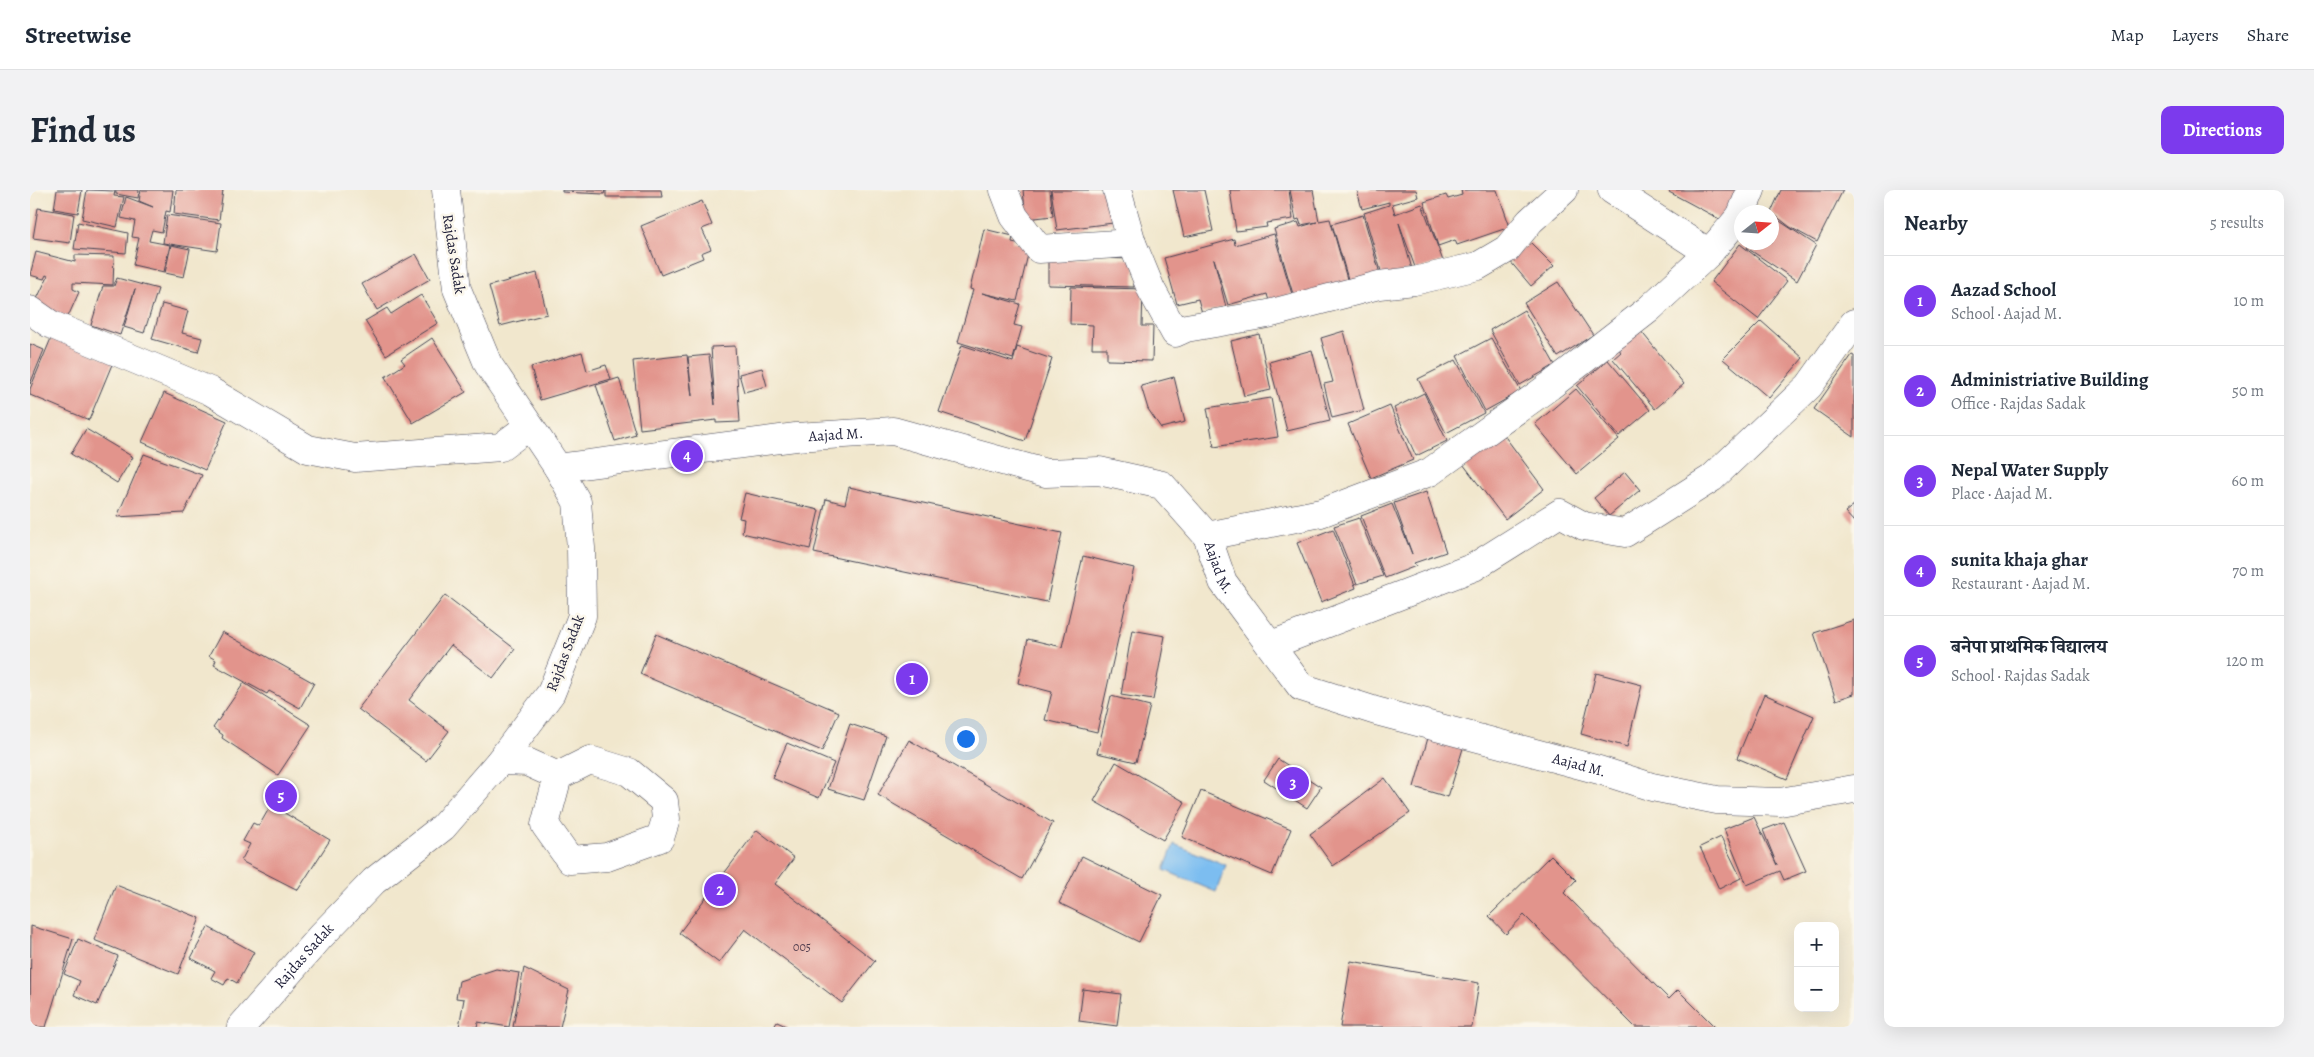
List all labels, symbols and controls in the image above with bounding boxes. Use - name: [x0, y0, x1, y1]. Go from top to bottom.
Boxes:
- text: Streetwise: [25, 19, 131, 51]
- text: Map: [2111, 23, 2144, 47]
- text: Layers: [2172, 23, 2219, 47]
- text: Share: [2247, 23, 2289, 47]
- text: Find us: [30, 106, 136, 154]
- button: Directions: [2161, 106, 2284, 154]
- north arrow: [1734, 205, 1779, 250]
- text: Nearby: [1904, 209, 1967, 237]
- text: 5 results: [2210, 212, 2264, 234]
- street label: Rajdas Sadak: [438, 213, 470, 296]
- text: Aazad School: [1951, 277, 2056, 303]
- text: 1: [1917, 290, 1923, 312]
- text: 10 m: [2234, 290, 2264, 312]
- text: School · Aajad M.: [1951, 303, 2062, 325]
- text: Administriative Building: [1951, 367, 2149, 393]
- text: 2: [1916, 380, 1924, 402]
- text: 50 m: [2232, 380, 2264, 402]
- text: Office · Rajdas Sadak: [1951, 393, 2086, 415]
- street label: Aajad M.: [807, 423, 864, 446]
- pin: 4: [671, 437, 703, 475]
- text: Nepal Water Supply: [1951, 457, 2108, 483]
- text: 3: [1917, 470, 1923, 492]
- text: 60 m: [2232, 470, 2264, 492]
- text: Place · Aajad M.: [1951, 483, 2053, 505]
- street label: Aajad M.: [1199, 538, 1238, 598]
- text: sunita khaja ghar: [1951, 547, 2088, 573]
- text: 4: [1916, 560, 1924, 582]
- text: 70 m: [2232, 560, 2264, 582]
- text: Restaurant · Aajad M.: [1951, 573, 2091, 595]
- street label: Rajdas Sadak: [541, 611, 589, 694]
- text: बनेपा प्राथमिक विद्यालय: [1951, 634, 2107, 660]
- text: 5: [1917, 650, 1923, 672]
- text: 120 m: [2226, 650, 2264, 672]
- pin: 1: [896, 660, 928, 698]
- text: School · Rajdas Sadak: [1951, 665, 2090, 687]
- your location: [953, 726, 979, 752]
- street label: Aajad M.: [1549, 748, 1609, 782]
- pin: 3: [1277, 764, 1309, 802]
- pin: 5: [265, 777, 297, 815]
- pin: 2: [704, 871, 736, 909]
- street label: Rajdas Sadak: [269, 918, 338, 993]
- map controls: [1794, 922, 1839, 1012]
- button: +: [1794, 922, 1839, 967]
- house number: 005: [793, 939, 811, 955]
- button: −: [1794, 967, 1839, 1012]

